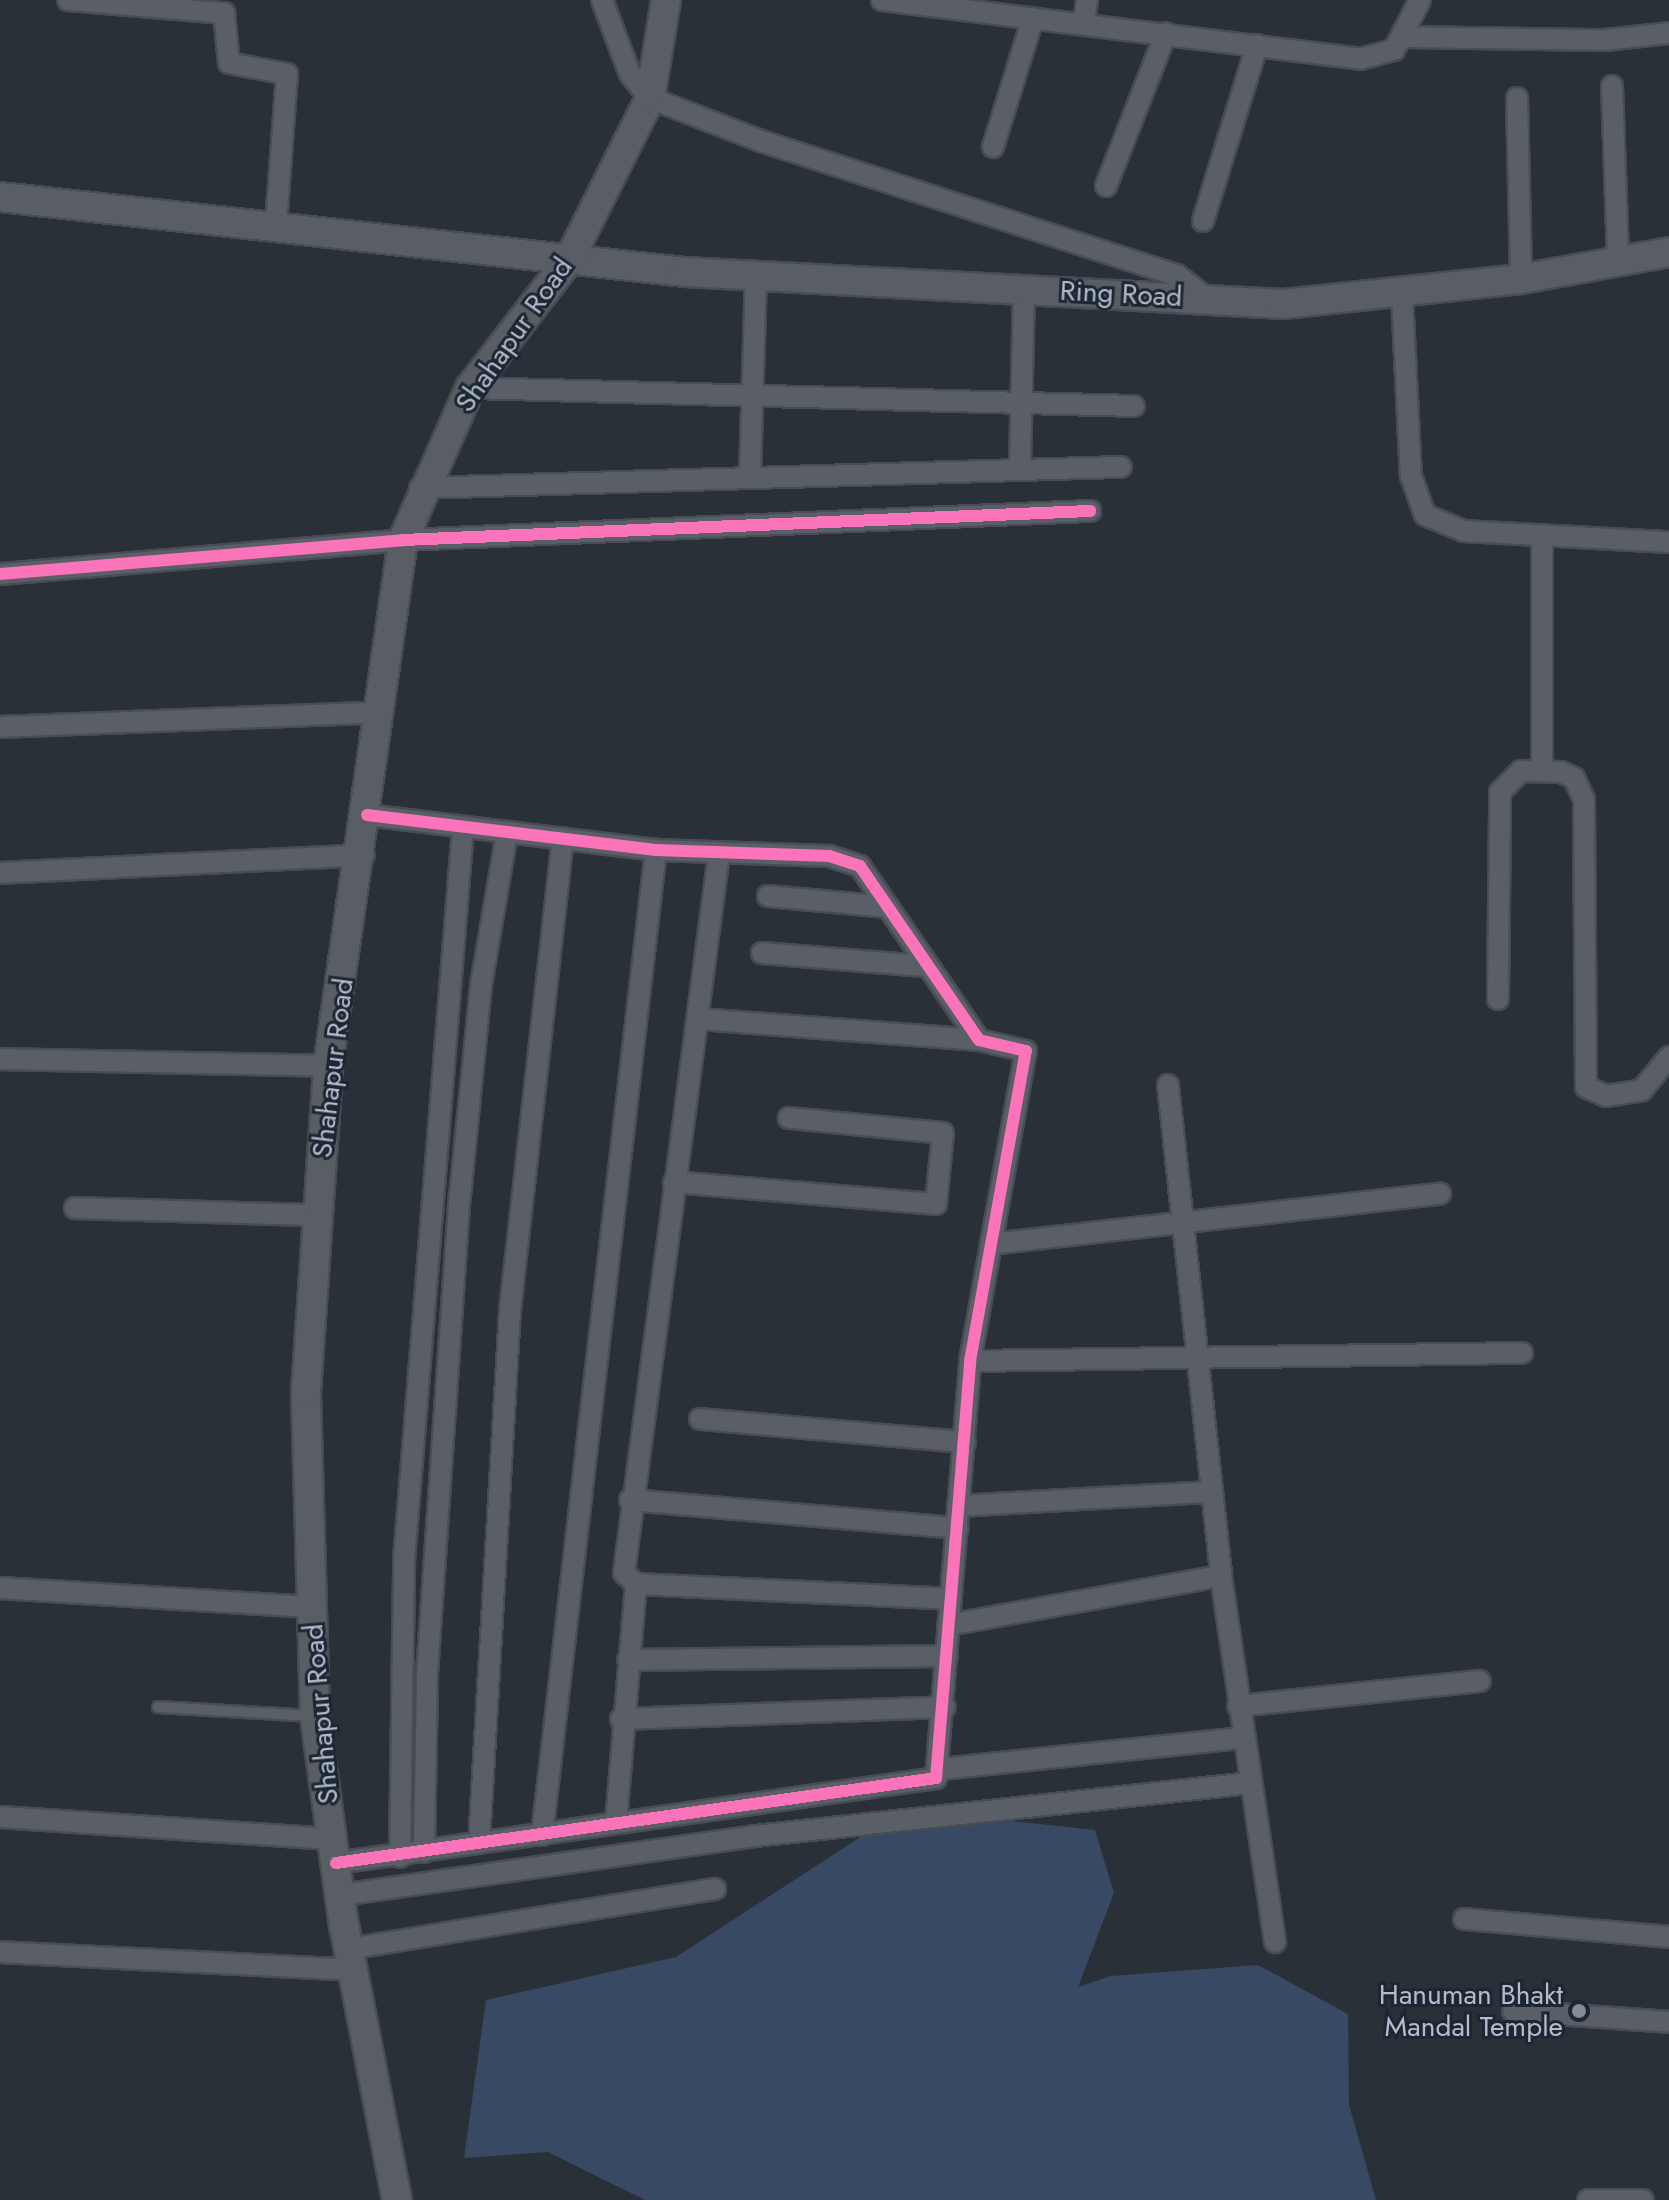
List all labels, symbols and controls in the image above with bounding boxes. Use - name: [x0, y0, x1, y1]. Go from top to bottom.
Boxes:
- street label: Shahapur Road: [448, 251, 580, 419]
- street label: Ring Road: [1059, 274, 1183, 314]
- street label: Shahapur Road: [305, 976, 361, 1160]
- street label: Shahapur Road: [296, 1623, 346, 1805]
- place label: Hanuman Bhakt Mandal Temple: [1379, 1978, 1563, 2044]
- marker: Hanuman Bhakt Mandal Temple: [1570, 2002, 1588, 2020]

